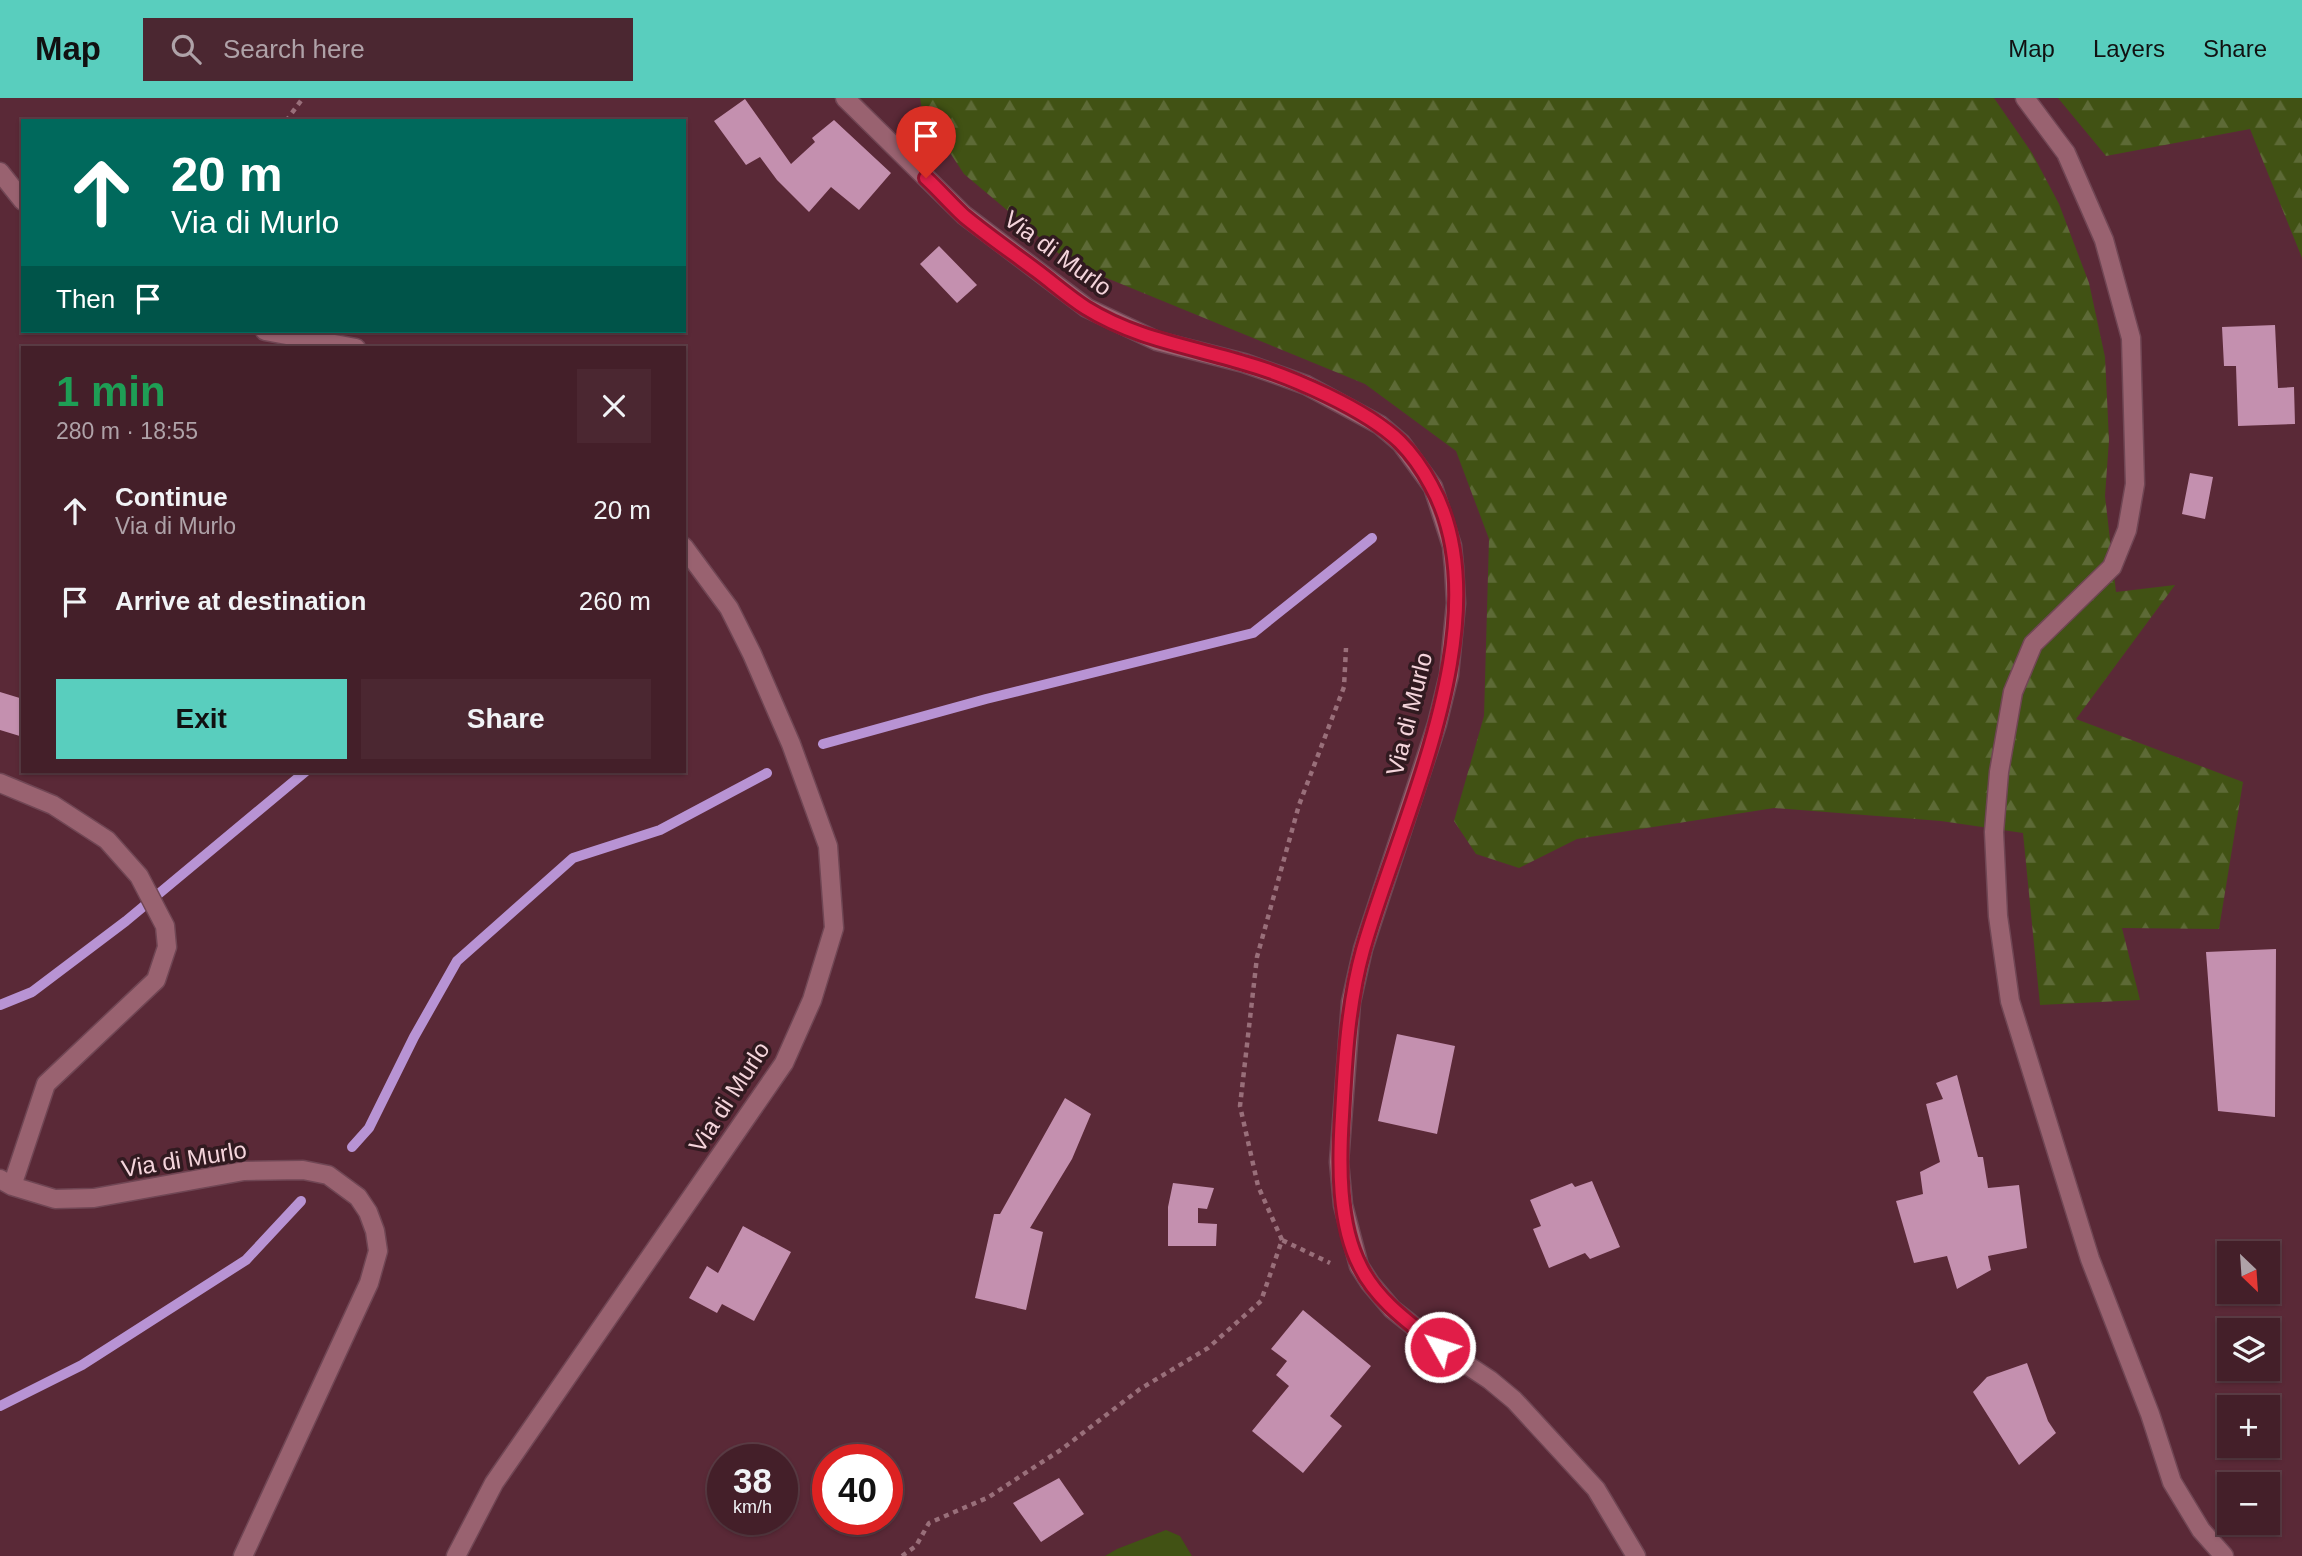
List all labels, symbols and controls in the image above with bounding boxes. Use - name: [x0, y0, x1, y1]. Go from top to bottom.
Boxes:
- search box: [143, 18, 633, 81]
- text: Map: [35, 30, 101, 67]
- icon: search: [167, 30, 205, 68]
- text: Search here: [223, 34, 365, 64]
- text: Map: [2008, 35, 2055, 62]
- text: Layers: [2093, 35, 2165, 62]
- text: Share: [2203, 35, 2267, 62]
- pin: [896, 106, 956, 178]
- icon: arrive: [907, 117, 945, 155]
- icon: ahead: [56, 147, 147, 238]
- text: 20 m: [171, 147, 283, 201]
- text: Via di Murlo: [171, 204, 339, 240]
- street label: Via di Murlo: [999, 205, 1117, 301]
- icon: arrive: [129, 280, 167, 318]
- text: Then: [56, 284, 115, 314]
- text: 1 min: [56, 368, 166, 415]
- button: close: [577, 369, 651, 443]
- text: 280 m · 18:55: [56, 418, 198, 444]
- text: Continue: [115, 482, 228, 512]
- icon: ahead: [56, 492, 94, 530]
- text: 20 m: [593, 495, 651, 525]
- text: Via di Murlo: [115, 513, 236, 539]
- icon: arrive: [56, 583, 94, 621]
- text: Arrive at destination: [115, 586, 366, 616]
- text: 260 m: [579, 586, 651, 616]
- street label: Via di Murlo: [1381, 649, 1437, 779]
- button: Exit: [56, 679, 347, 759]
- button: Share: [361, 679, 651, 759]
- street label: Via di Murlo: [683, 1037, 775, 1157]
- street label: Via di Murlo: [120, 1136, 248, 1182]
- north arrow: [2217, 1241, 2280, 1304]
- map controls: [2217, 1241, 2280, 1535]
- position arrow: [1403, 1310, 1477, 1384]
- button: layers: [2217, 1318, 2280, 1381]
- button: +: [2217, 1395, 2280, 1458]
- speed limit sign: 40: [812, 1444, 903, 1535]
- text: 38: [733, 1461, 772, 1500]
- button: −: [2217, 1472, 2280, 1535]
- text: km/h: [733, 1497, 772, 1517]

